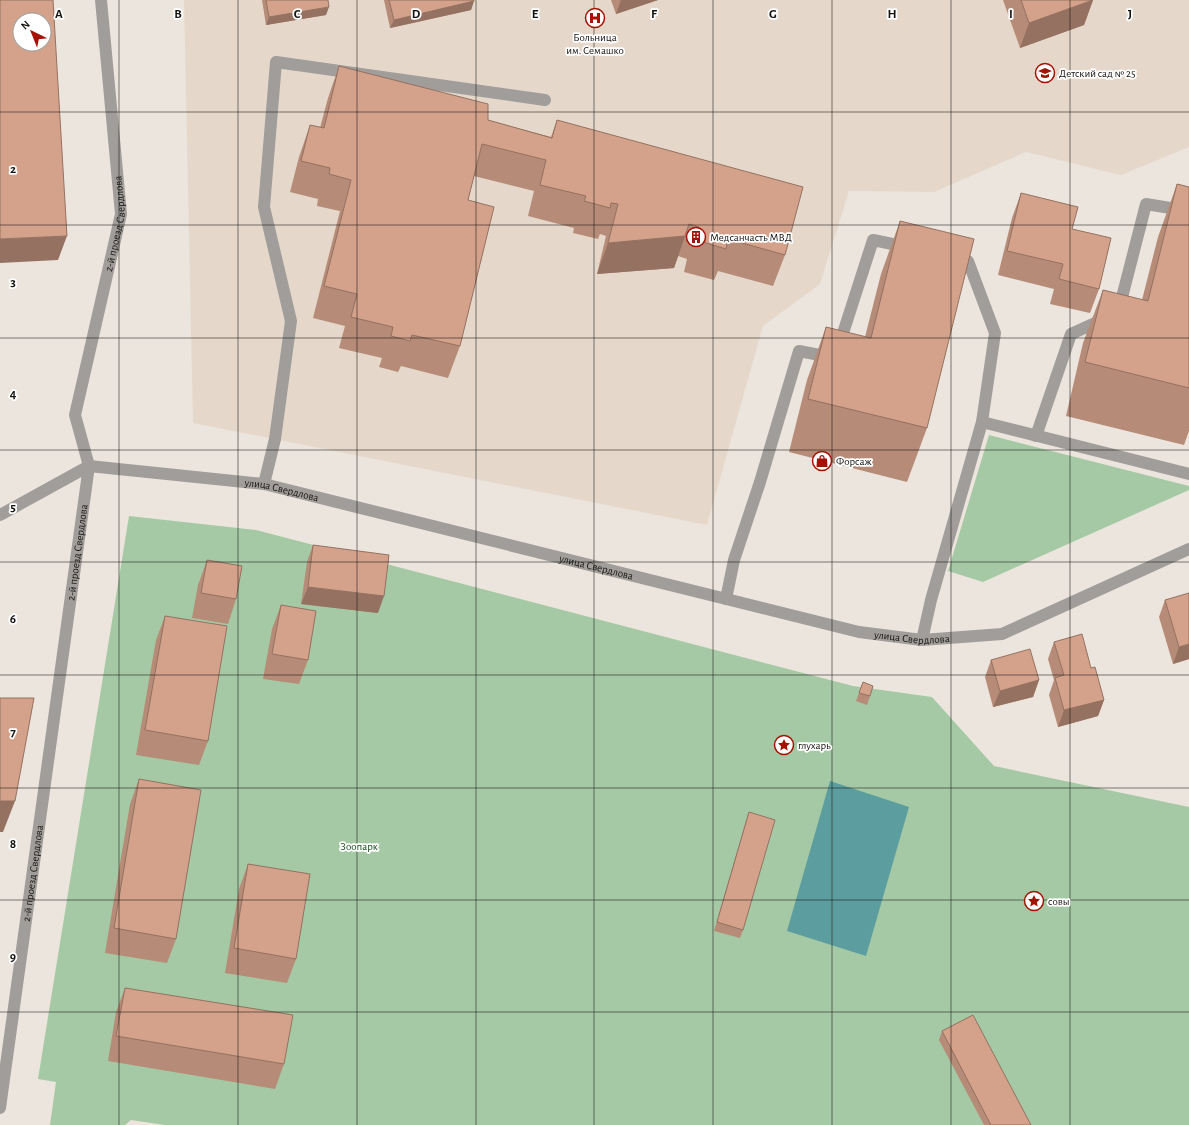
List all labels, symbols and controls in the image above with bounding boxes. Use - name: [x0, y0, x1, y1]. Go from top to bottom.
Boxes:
- hospital icon: Больница им. Семашко: [584, 7, 606, 29]
- text: A: [55, 8, 63, 21]
- text: B: [174, 8, 182, 21]
- text: C: [294, 8, 301, 21]
- text: D: [412, 8, 421, 21]
- text: E: [532, 8, 539, 21]
- text: F: [651, 8, 658, 21]
- text: G: [769, 8, 777, 21]
- text: H: [887, 8, 897, 21]
- text: I: [1009, 8, 1013, 21]
- text: J: [1128, 8, 1132, 21]
- north arrow: [12, 12, 52, 52]
- text: N: [19, 18, 32, 32]
- place label: Больница им. Семашко: [566, 32, 624, 56]
- school or university icon: Детский сад № 25: [1034, 62, 1056, 84]
- place label: Детский сад № 25: [1059, 68, 1136, 79]
- text: 2: [10, 163, 16, 176]
- street label: 2-й проезд Свердлова: [103, 175, 127, 273]
- building icon: Медсанчасть МВД: [685, 226, 707, 248]
- place label: Медсанчасть МВД: [710, 232, 792, 243]
- text: 3: [10, 276, 16, 289]
- text: 4: [10, 388, 17, 401]
- shop icon: Форсаж: [811, 450, 833, 472]
- place label: Форсаж: [836, 456, 872, 467]
- street label: улица Свердлова: [243, 476, 320, 503]
- text: 5: [10, 501, 16, 514]
- street label: 2-й проезд Свердлова: [65, 503, 89, 601]
- street label: улица Свердлова: [557, 552, 634, 581]
- text: 6: [10, 613, 16, 626]
- street label: улица Свердлова: [873, 628, 950, 646]
- text: 7: [10, 726, 16, 739]
- place icon: глухарь: [773, 734, 795, 756]
- place label: глухарь: [798, 740, 831, 751]
- street label: 2-й проезд Свердлова: [20, 824, 45, 922]
- text: 8: [10, 838, 16, 851]
- park label: Зоопарк: [340, 841, 378, 852]
- place icon: совы: [1023, 890, 1045, 912]
- place label: совы: [1048, 896, 1069, 907]
- text: 9: [10, 951, 16, 964]

